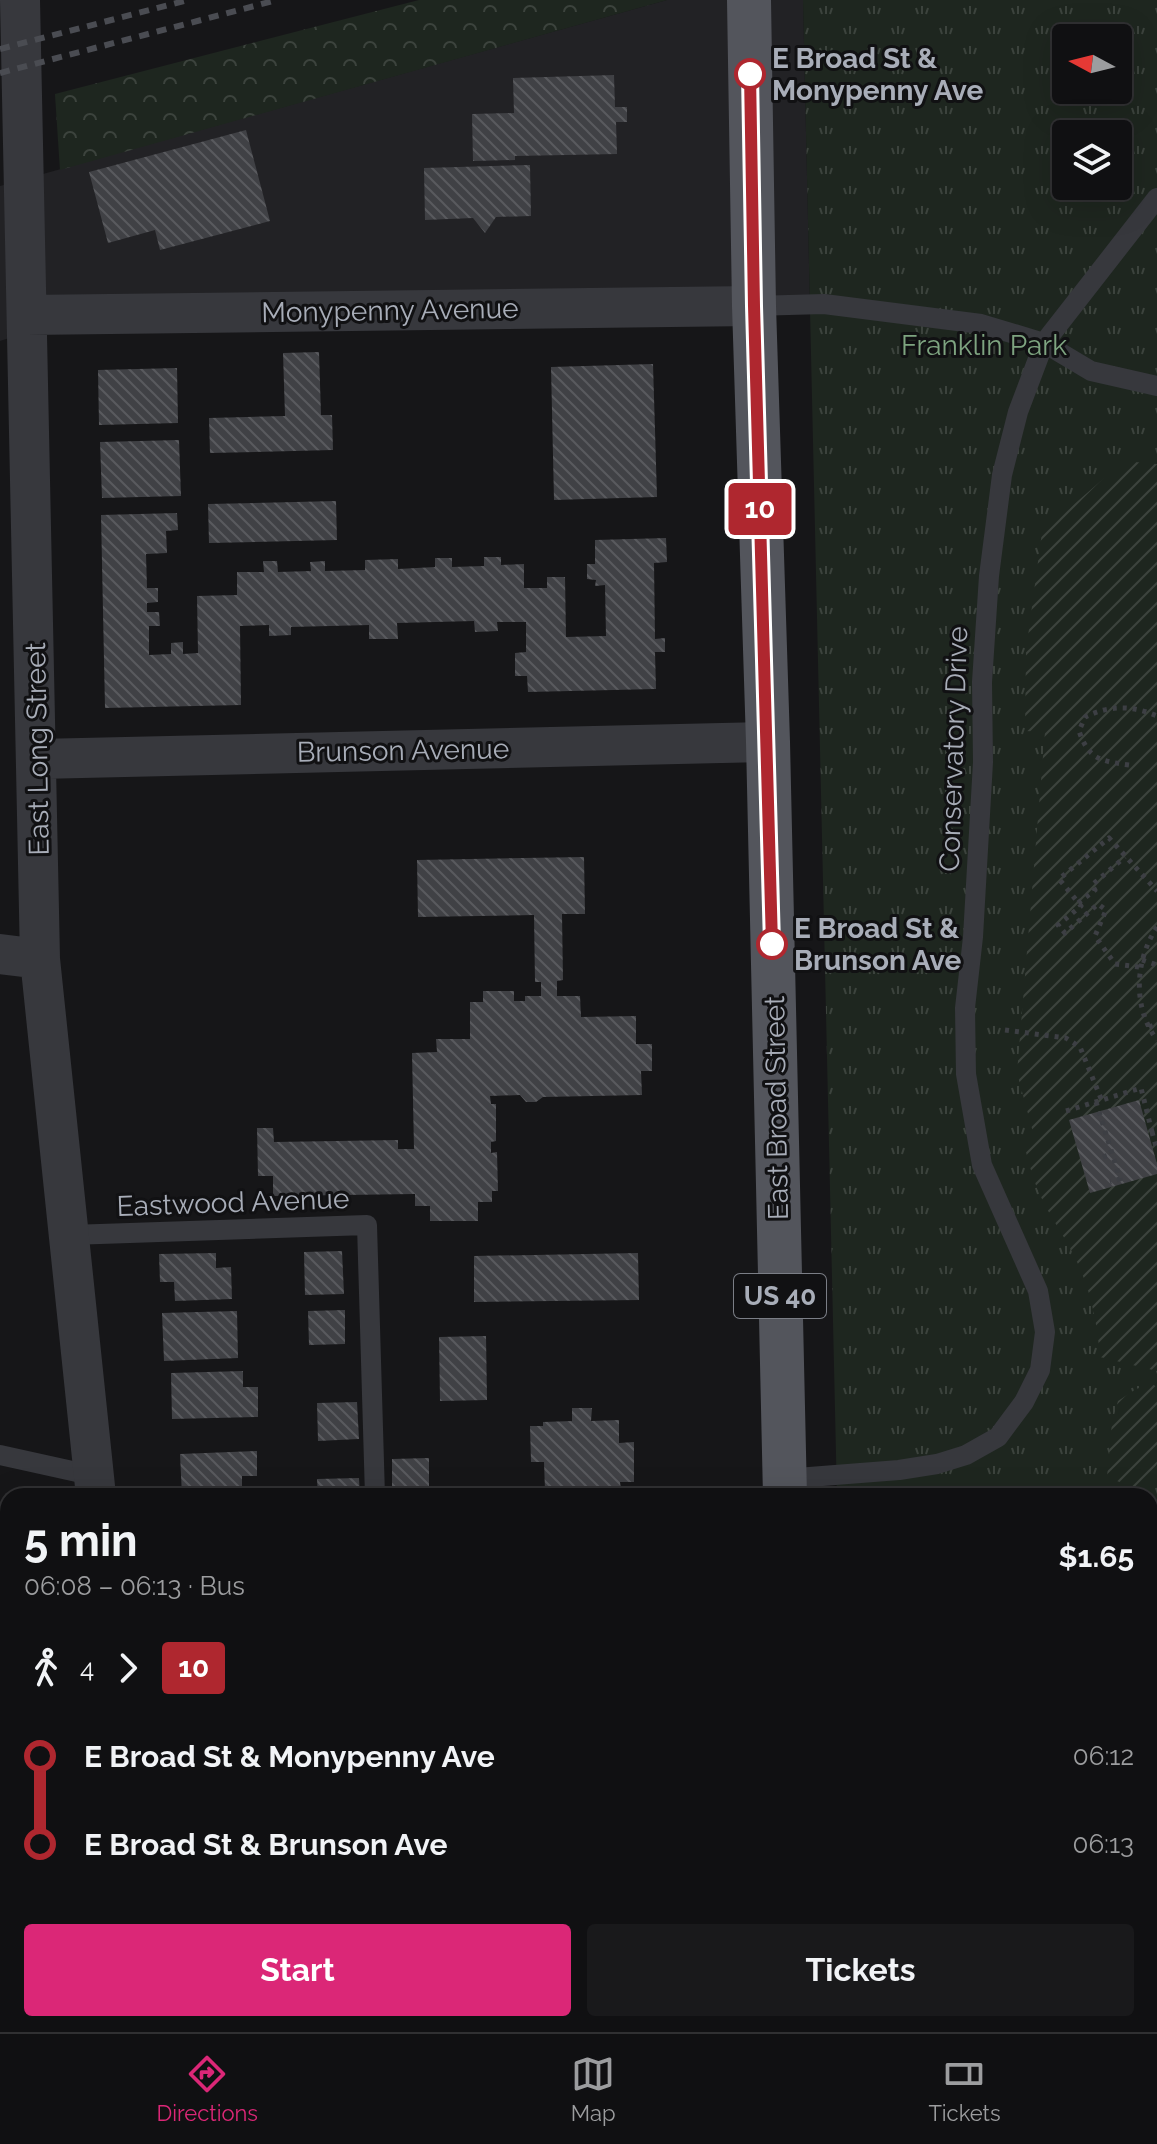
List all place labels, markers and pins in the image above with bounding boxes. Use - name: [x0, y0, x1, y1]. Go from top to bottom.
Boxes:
- place label: E Broad St & Monypenny Ave: [772, 42, 983, 107]
- marker: E Broad St & Monypenny Ave: [735, 59, 765, 89]
- place label: E Broad St & Brunson Ave: [794, 912, 961, 977]
- marker: E Broad St & Brunson Ave: [757, 929, 787, 959]

